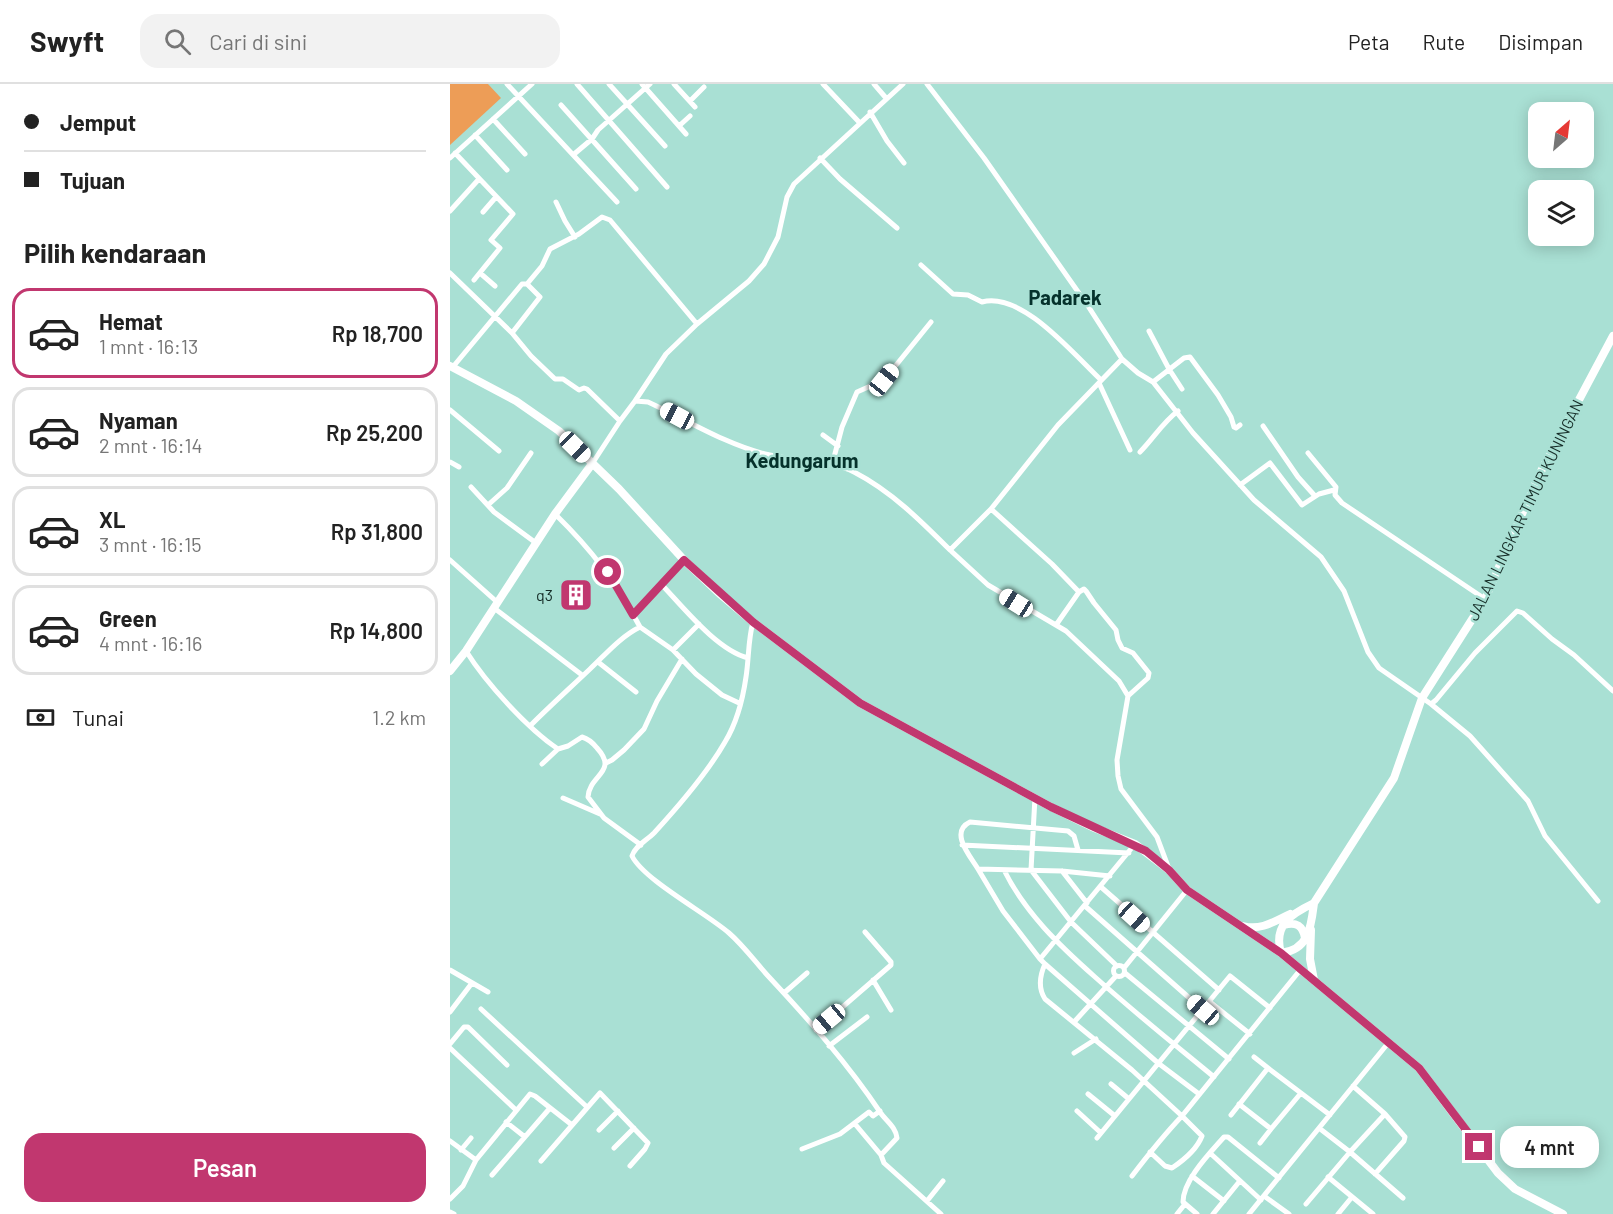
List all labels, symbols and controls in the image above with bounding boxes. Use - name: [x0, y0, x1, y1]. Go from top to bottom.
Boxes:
- search box: [140, 14, 560, 68]
- text: Swyft: [30, 24, 104, 58]
- icon: search: [161, 25, 194, 58]
- text: Cari di sini: [209, 28, 307, 54]
- text: Peta: [1348, 29, 1390, 54]
- text: Rute: [1423, 29, 1465, 54]
- text: Disimpan: [1498, 29, 1583, 54]
- north arrow: [1528, 102, 1594, 168]
- map controls: [1528, 102, 1594, 246]
- text: Jemput: [60, 109, 136, 135]
- text: Tujuan: [60, 167, 125, 193]
- button: layers: [1528, 180, 1594, 246]
- text: Pilih kendaraan: [24, 236, 206, 268]
- district label: Padarek: [1028, 285, 1102, 309]
- icon: car: [27, 306, 81, 360]
- text: Hemat: [99, 308, 163, 334]
- text: Rp 18,700: [332, 320, 423, 346]
- text: 1 mnt · 16:13: [99, 334, 198, 358]
- car: [866, 360, 902, 400]
- street label: JALAN LINGKAR TIMUR KUNINGAN: [1463, 396, 1586, 623]
- car: [657, 400, 697, 432]
- icon: car: [27, 405, 81, 459]
- text: Nyaman: [99, 407, 178, 433]
- text: Rp 25,200: [326, 419, 423, 445]
- car: [556, 428, 594, 466]
- text: 2 mnt · 16:14: [99, 433, 203, 457]
- district label: Kedungarum: [746, 448, 858, 472]
- icon: car: [27, 504, 81, 558]
- text: XL: [99, 506, 125, 532]
- text: Rp 31,800: [331, 518, 423, 544]
- text: 3 mnt · 16:15: [99, 532, 201, 556]
- route start: [594, 558, 621, 585]
- building icon: q3: [558, 577, 594, 613]
- place label: q3: [536, 585, 553, 604]
- car: [996, 586, 1036, 620]
- icon: car: [27, 603, 81, 657]
- text: Green: [99, 605, 157, 631]
- text: Rp 14,800: [330, 617, 423, 643]
- text: 4 mnt · 16:16: [99, 631, 202, 655]
- icon: cash: [24, 701, 57, 734]
- text: Tunai: [72, 704, 124, 730]
- text: 1.2 km: [372, 705, 426, 729]
- car: [1115, 898, 1153, 936]
- car: [1184, 991, 1222, 1029]
- car: [809, 1001, 849, 1037]
- callout: 4 mnt: [1500, 1126, 1599, 1168]
- button: Pesan: [24, 1133, 426, 1202]
- route end: [1465, 1133, 1492, 1160]
- text: 4 mnt: [1524, 1135, 1575, 1159]

